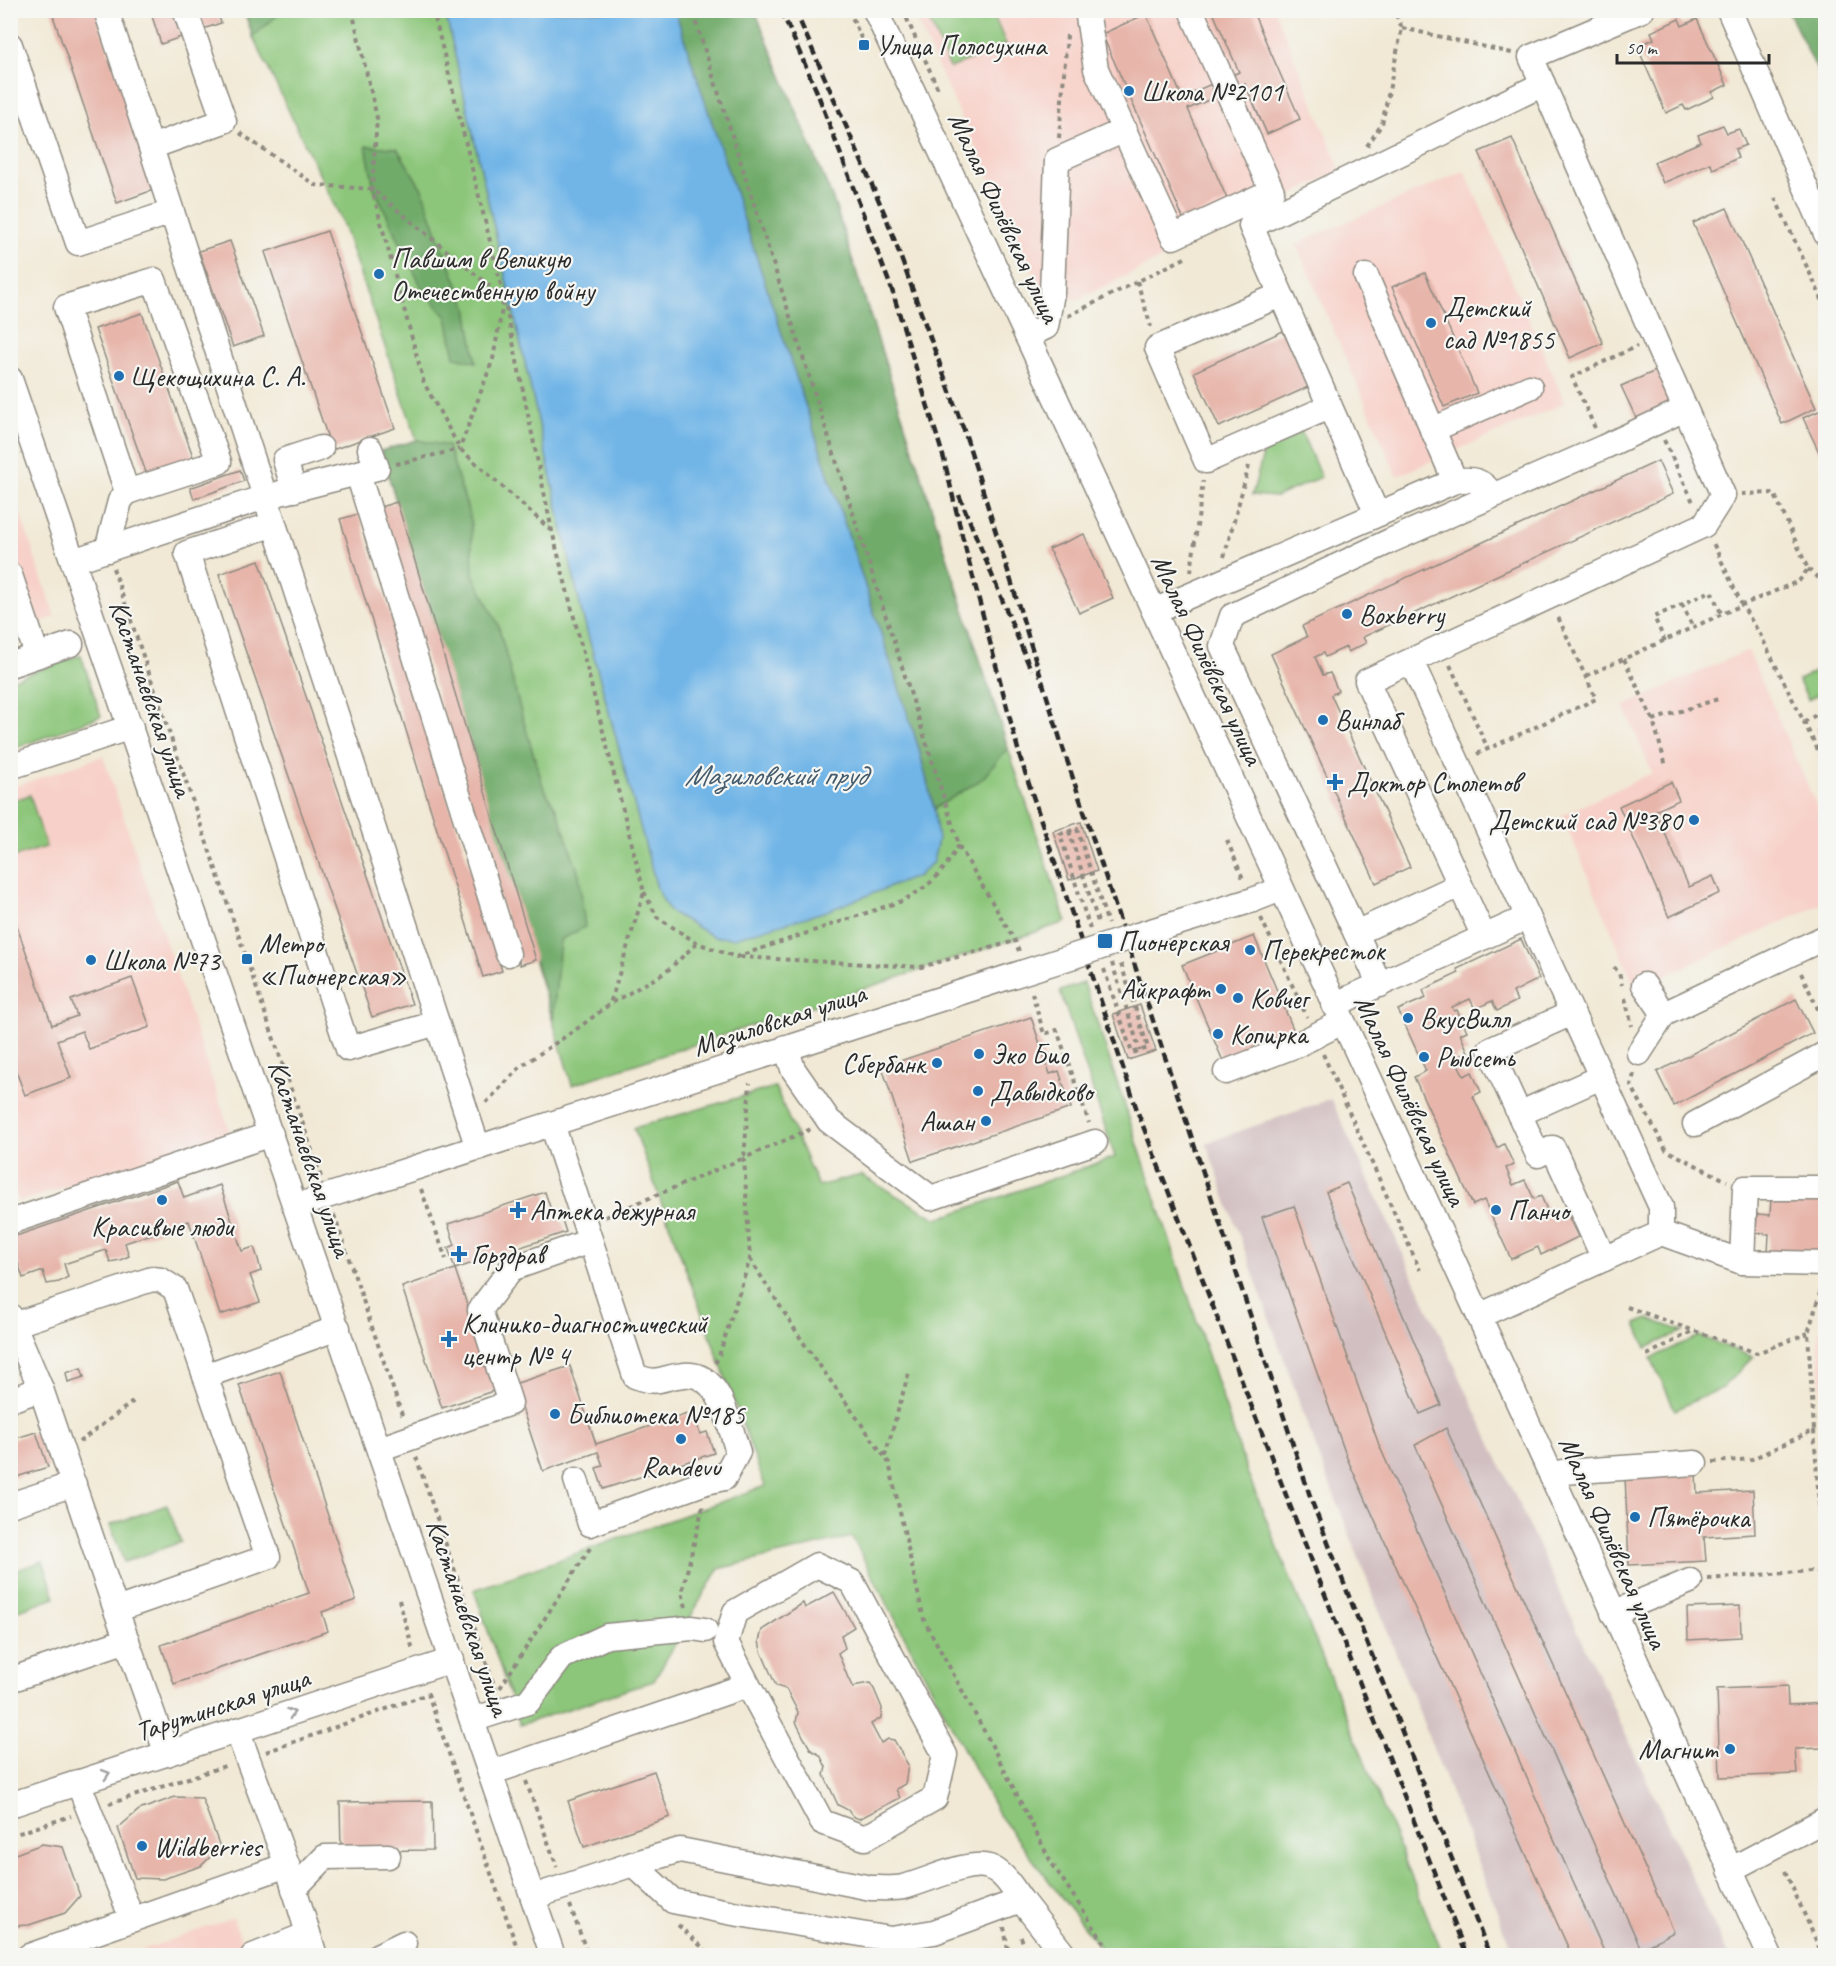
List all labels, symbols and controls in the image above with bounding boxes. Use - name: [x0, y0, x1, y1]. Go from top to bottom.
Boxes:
- scale bar: [1617, 27, 1768, 65]
- place label: Улица Полосухина: [876, 28, 1048, 63]
- text: 50 m: [1626, 37, 1659, 59]
- marker: Улица Полосухина: [857, 38, 871, 52]
- place label: Школа №2101: [1141, 74, 1284, 109]
- marker: Школа №2101: [1122, 84, 1136, 98]
- street label: Малая Филёвская улица: [940, 106, 1069, 330]
- place label: Павшим в Великую Отечественную войну: [391, 241, 597, 308]
- marker: Павшим в Великую Отечественную войну: [372, 267, 386, 281]
- place label: Детский сад №1855: [1443, 290, 1556, 357]
- marker: Детский сад №1855: [1424, 316, 1438, 330]
- place label: Щекощихина С. А.: [131, 359, 306, 394]
- marker: Щекощихина С. А.: [112, 369, 126, 383]
- street label: Малая Филёвская улица: [1143, 548, 1272, 772]
- street label: Кастанаевская улица: [102, 595, 202, 803]
- place label: Boxberry: [1359, 597, 1446, 632]
- marker: Boxberry: [1340, 607, 1354, 621]
- place label: Винлаб: [1335, 703, 1405, 738]
- marker: Винлаб: [1316, 713, 1330, 727]
- water label: Мазиловский пруд: [684, 756, 872, 794]
- place label: Доктор Столетов: [1347, 765, 1526, 800]
- marker: Доктор Столетов: [1328, 775, 1342, 789]
- place label: Детский сад №380: [1489, 803, 1684, 838]
- marker: Детский сад №380: [1687, 813, 1701, 827]
- place label: Пионерская: [1118, 924, 1230, 959]
- place label: Метро «Пионерская»: [259, 926, 407, 993]
- marker: Пионерская: [1096, 932, 1114, 950]
- place label: Перекресток: [1262, 933, 1387, 968]
- place label: Школа №73: [103, 943, 222, 978]
- marker: Перекресток: [1243, 943, 1257, 957]
- marker: Метро «Пионерская»: [240, 952, 254, 966]
- marker: Школа №73: [84, 953, 98, 967]
- place label: Айкрафт: [1120, 972, 1211, 1007]
- street label: Мазиловская улица: [688, 975, 872, 1065]
- place label: Ковчег: [1250, 981, 1311, 1016]
- marker: Айкрафт: [1214, 982, 1228, 996]
- street label: Малая Филёвская улица: [1346, 989, 1475, 1213]
- marker: Ковчег: [1231, 991, 1245, 1005]
- place label: ВкусВилл: [1420, 1001, 1512, 1036]
- marker: ВкусВилл: [1401, 1011, 1415, 1025]
- place label: Копирка: [1230, 1017, 1309, 1052]
- marker: Копирка: [1211, 1027, 1225, 1041]
- place label: Эко Био: [991, 1037, 1070, 1072]
- place label: Рыбсеть: [1436, 1040, 1517, 1075]
- place label: Сбербанк: [842, 1046, 928, 1081]
- marker: Эко Био: [972, 1047, 986, 1061]
- marker: Рыбсеть: [1417, 1050, 1431, 1064]
- street label: Кастанаевская улица: [261, 1055, 361, 1263]
- marker: Сбербанк: [930, 1056, 944, 1070]
- place label: Давыдково: [990, 1074, 1096, 1109]
- marker: Давыдково: [971, 1084, 985, 1098]
- place label: Ашан: [920, 1104, 976, 1139]
- marker: Ашан: [979, 1114, 993, 1128]
- marker: Красивые люди: [155, 1193, 169, 1207]
- place label: Аптека дежурная: [530, 1193, 697, 1228]
- place label: Панчо: [1508, 1193, 1572, 1228]
- marker: Аптека дежурная: [511, 1203, 525, 1217]
- marker: Панчо: [1489, 1203, 1503, 1217]
- place label: Красивые люди: [91, 1209, 236, 1244]
- place label: Горздрав: [471, 1237, 549, 1272]
- marker: Горздрав: [452, 1247, 466, 1261]
- place label: Клинико-диагностический центр № 4: [462, 1306, 709, 1373]
- marker: Клинико-диагностический центр № 4: [440, 1330, 458, 1348]
- place label: Библиотека №185: [567, 1397, 746, 1432]
- marker: Библиотека №185: [548, 1407, 562, 1421]
- street label: Малая Филёвская улица: [1551, 1431, 1677, 1655]
- marker: Randevu: [674, 1432, 688, 1446]
- place label: Randevu: [641, 1449, 722, 1484]
- place label: Пятёрочка: [1647, 1500, 1751, 1535]
- marker: Пятёрочка: [1628, 1510, 1642, 1524]
- street label: Кастанаевская улица: [419, 1514, 519, 1722]
- street label: Тарутинская улица: [131, 1659, 315, 1749]
- one-way arrow: [285, 1708, 296, 1720]
- place label: Магнит: [1638, 1732, 1719, 1767]
- marker: Магнит: [1723, 1742, 1737, 1756]
- one-way arrow: [100, 1768, 111, 1781]
- place label: Wildberries: [154, 1829, 264, 1864]
- marker: Wildberries: [135, 1839, 149, 1853]

